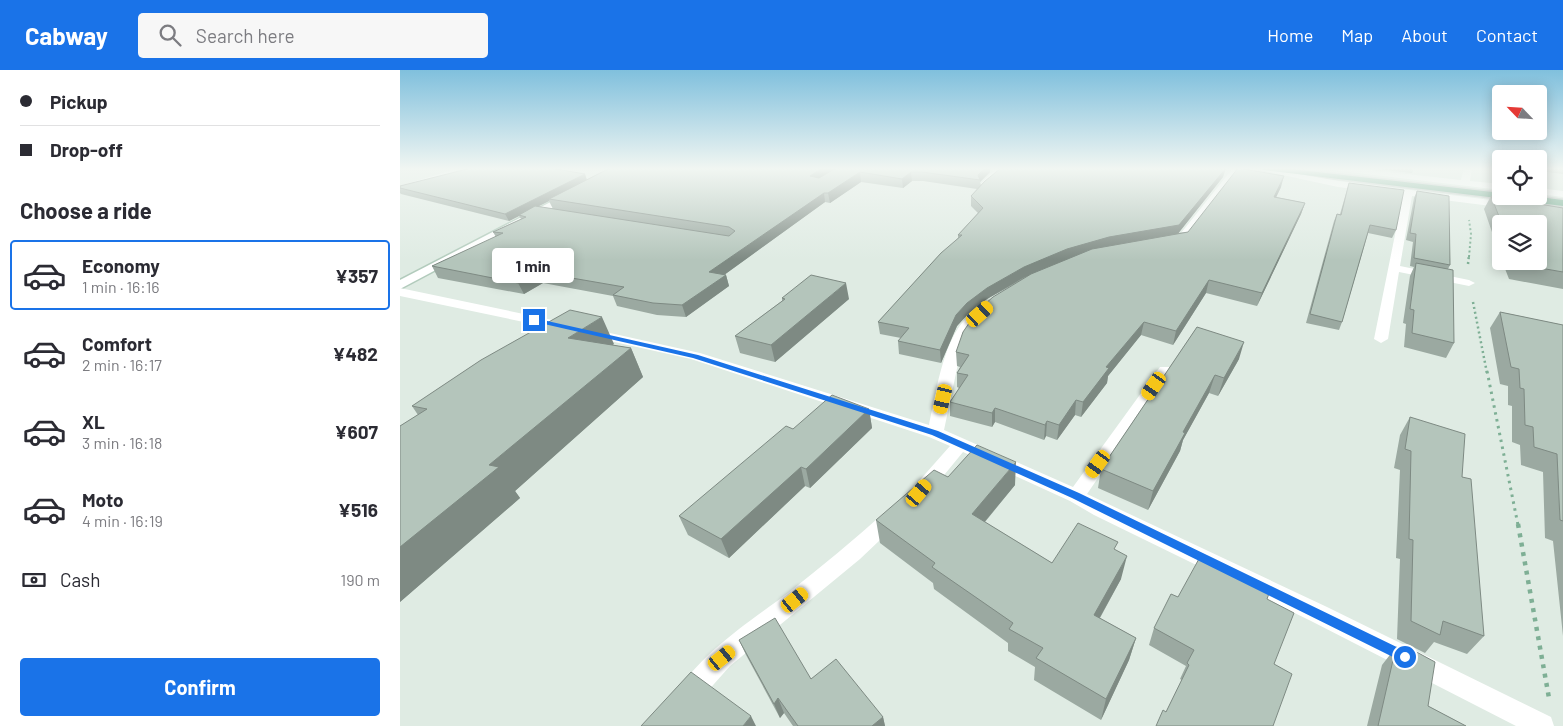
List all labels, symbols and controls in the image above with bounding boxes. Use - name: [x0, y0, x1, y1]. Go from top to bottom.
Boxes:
- search box: [138, 13, 488, 58]
- text: Cabway: [25, 21, 108, 50]
- icon: search: [156, 21, 184, 49]
- text: Search here: [196, 24, 295, 47]
- text: Home: [1267, 24, 1313, 46]
- text: Map: [1341, 24, 1373, 46]
- text: About: [1401, 24, 1448, 46]
- text: Contact: [1476, 24, 1538, 46]
- north arrow: [1492, 85, 1548, 140]
- map controls: [1492, 85, 1547, 270]
- text: Pickup: [50, 90, 108, 113]
- text: Drop-off: [50, 138, 123, 161]
- button: locate: [1492, 150, 1547, 205]
- text: Choose a ride: [20, 197, 152, 223]
- button: layers: [1492, 215, 1547, 270]
- callout: 1 min: [493, 248, 575, 282]
- icon: car: [22, 253, 67, 298]
- text: Economy: [82, 254, 160, 277]
- text: 1 min: [515, 256, 551, 275]
- text: ¥357: [335, 264, 378, 287]
- text: 1 min · 16:16: [82, 277, 160, 296]
- car: [963, 298, 996, 330]
- route end: [523, 309, 545, 331]
- icon: car: [22, 331, 67, 376]
- text: Comfort: [82, 332, 152, 355]
- text: ¥482: [333, 342, 378, 365]
- text: 2 min · 16:17: [82, 355, 162, 374]
- car: [1139, 369, 1168, 403]
- car: [932, 383, 953, 415]
- icon: car: [22, 409, 67, 454]
- text: XL: [82, 410, 105, 433]
- text: ¥607: [335, 420, 378, 443]
- text: 3 min · 16:18: [82, 433, 162, 452]
- car: [1083, 447, 1112, 481]
- car: [903, 477, 934, 509]
- icon: car: [22, 487, 67, 532]
- text: Moto: [82, 488, 124, 511]
- text: ¥516: [338, 498, 378, 521]
- text: 4 min · 16:19: [82, 511, 163, 530]
- icon: cash: [20, 566, 48, 594]
- text: Cash: [60, 568, 101, 591]
- text: 190 m: [341, 570, 380, 589]
- car: [778, 585, 811, 615]
- car: [705, 643, 738, 673]
- route start: [1394, 646, 1416, 668]
- button: Confirm: [20, 658, 380, 716]

